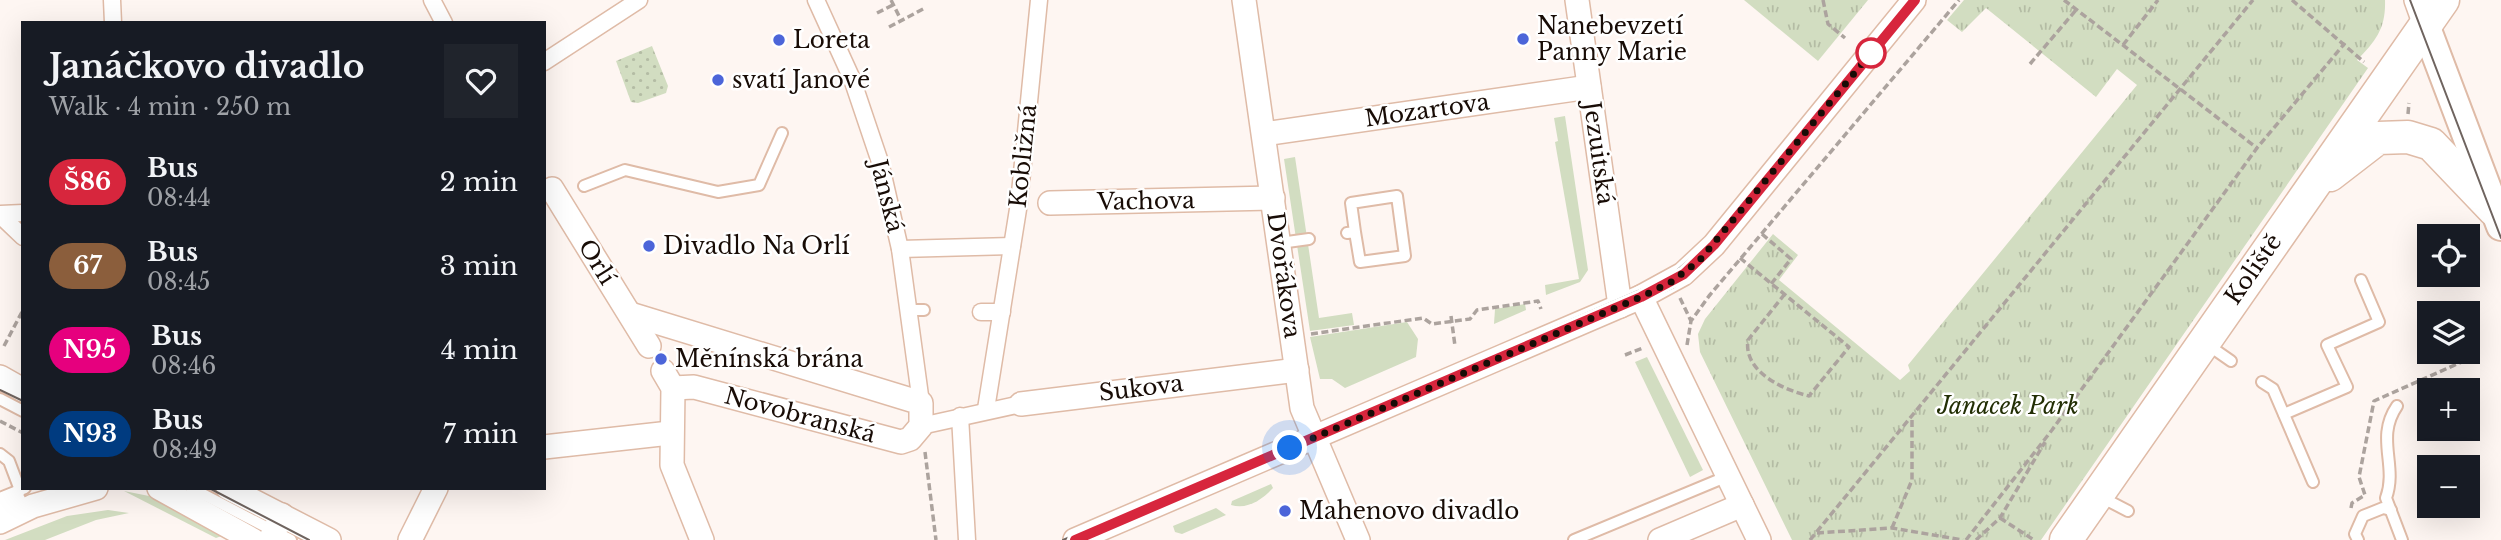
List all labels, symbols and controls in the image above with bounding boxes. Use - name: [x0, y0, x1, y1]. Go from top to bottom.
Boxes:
- place label: Nanebevzetí Panny Marie: [1537, 12, 1687, 66]
- place label: Loreta: [793, 26, 870, 54]
- marker: Nanebevzetí Panny Marie: [1515, 31, 1531, 47]
- marker: Loreta: [771, 32, 787, 48]
- unlabelled marker: [1856, 38, 1886, 68]
- button: heart: [444, 44, 518, 118]
- text: Janáčkovo divadlo: [49, 46, 364, 87]
- place label: svatí Janové: [732, 66, 870, 94]
- marker: svatí Janové: [710, 72, 726, 88]
- street label: Mozartova: [1363, 87, 1491, 133]
- text: Walk · 4 min · 250 m: [49, 93, 291, 121]
- street label: Jezuitská: [1577, 97, 1620, 207]
- street label: Kobližná: [1004, 103, 1042, 209]
- text: Bus: [147, 152, 198, 184]
- street label: Jánská: [864, 154, 910, 236]
- text: 2 min: [440, 166, 518, 198]
- text: Š86: [64, 167, 111, 196]
- text: 08:44: [147, 184, 211, 212]
- street label: Vachova: [1096, 186, 1195, 216]
- street label: Dvořákova: [1261, 210, 1307, 340]
- map controls: [2417, 224, 2480, 518]
- button: locate: [2417, 224, 2480, 287]
- street label: Koliště: [2219, 228, 2287, 310]
- place label: Divadlo Na Orlí: [663, 232, 849, 260]
- street label: Orlí: [572, 234, 622, 290]
- text: Bus: [147, 236, 198, 268]
- marker: Divadlo Na Orlí: [641, 238, 657, 254]
- text: 3 min: [440, 250, 518, 282]
- text: 67: [73, 251, 102, 280]
- text: 08:45: [147, 268, 210, 296]
- button: layers: [2417, 301, 2480, 364]
- text: Bus: [151, 320, 202, 352]
- text: 4 min: [441, 334, 518, 366]
- text: N95: [63, 335, 116, 364]
- place label: Měnínská brána: [675, 345, 864, 373]
- marker: Měnínská brána: [653, 351, 669, 367]
- text: 08:46: [151, 352, 216, 380]
- street label: Sukova: [1097, 369, 1185, 407]
- button: +: [2417, 378, 2480, 441]
- street label: Novobranská: [721, 381, 879, 449]
- park label: Janacek Park: [1936, 392, 2079, 420]
- text: Bus: [152, 404, 203, 436]
- text: 7 min: [443, 418, 518, 450]
- text: N93: [63, 419, 117, 448]
- your location: [1272, 430, 1307, 465]
- text: 08:49: [152, 436, 217, 464]
- button: −: [2417, 455, 2480, 518]
- place label: Mahenovo divadlo: [1299, 497, 1519, 525]
- marker: Mahenovo divadlo: [1277, 503, 1293, 519]

